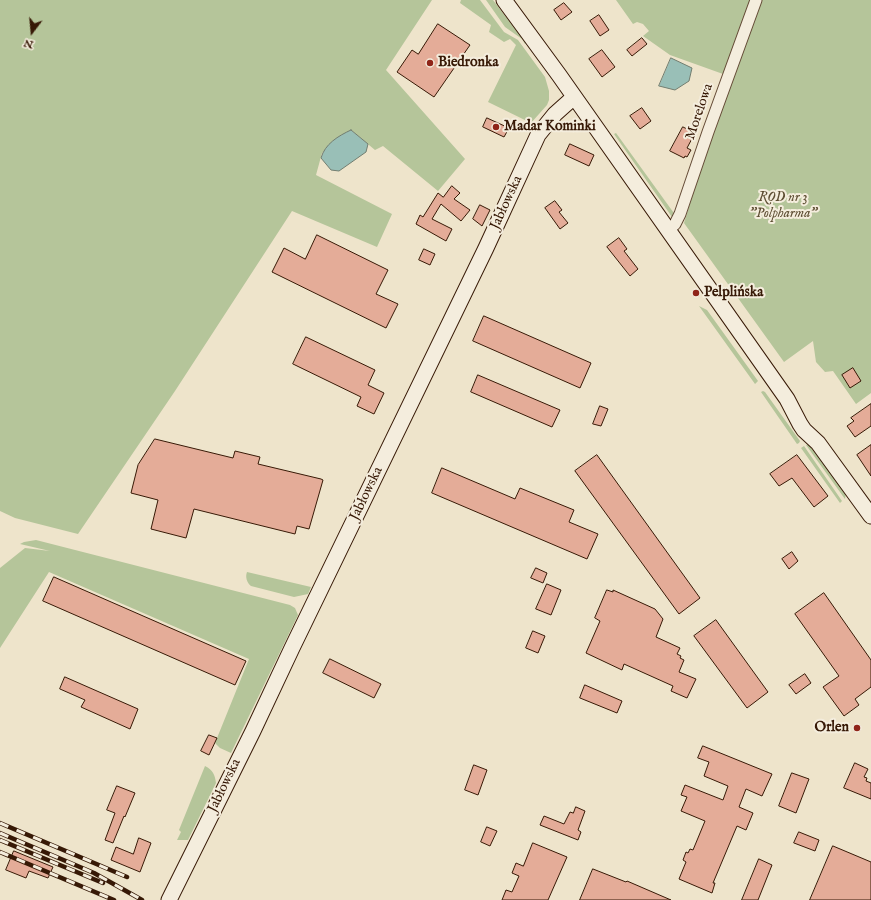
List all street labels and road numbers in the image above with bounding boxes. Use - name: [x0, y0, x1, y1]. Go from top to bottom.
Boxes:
- street label: Morelowa: [683, 82, 717, 142]
- street label: Jabłowska: [487, 173, 527, 233]
- street label: Jabłowska: [347, 464, 387, 524]
- street label: Jabłowska: [205, 756, 245, 816]

